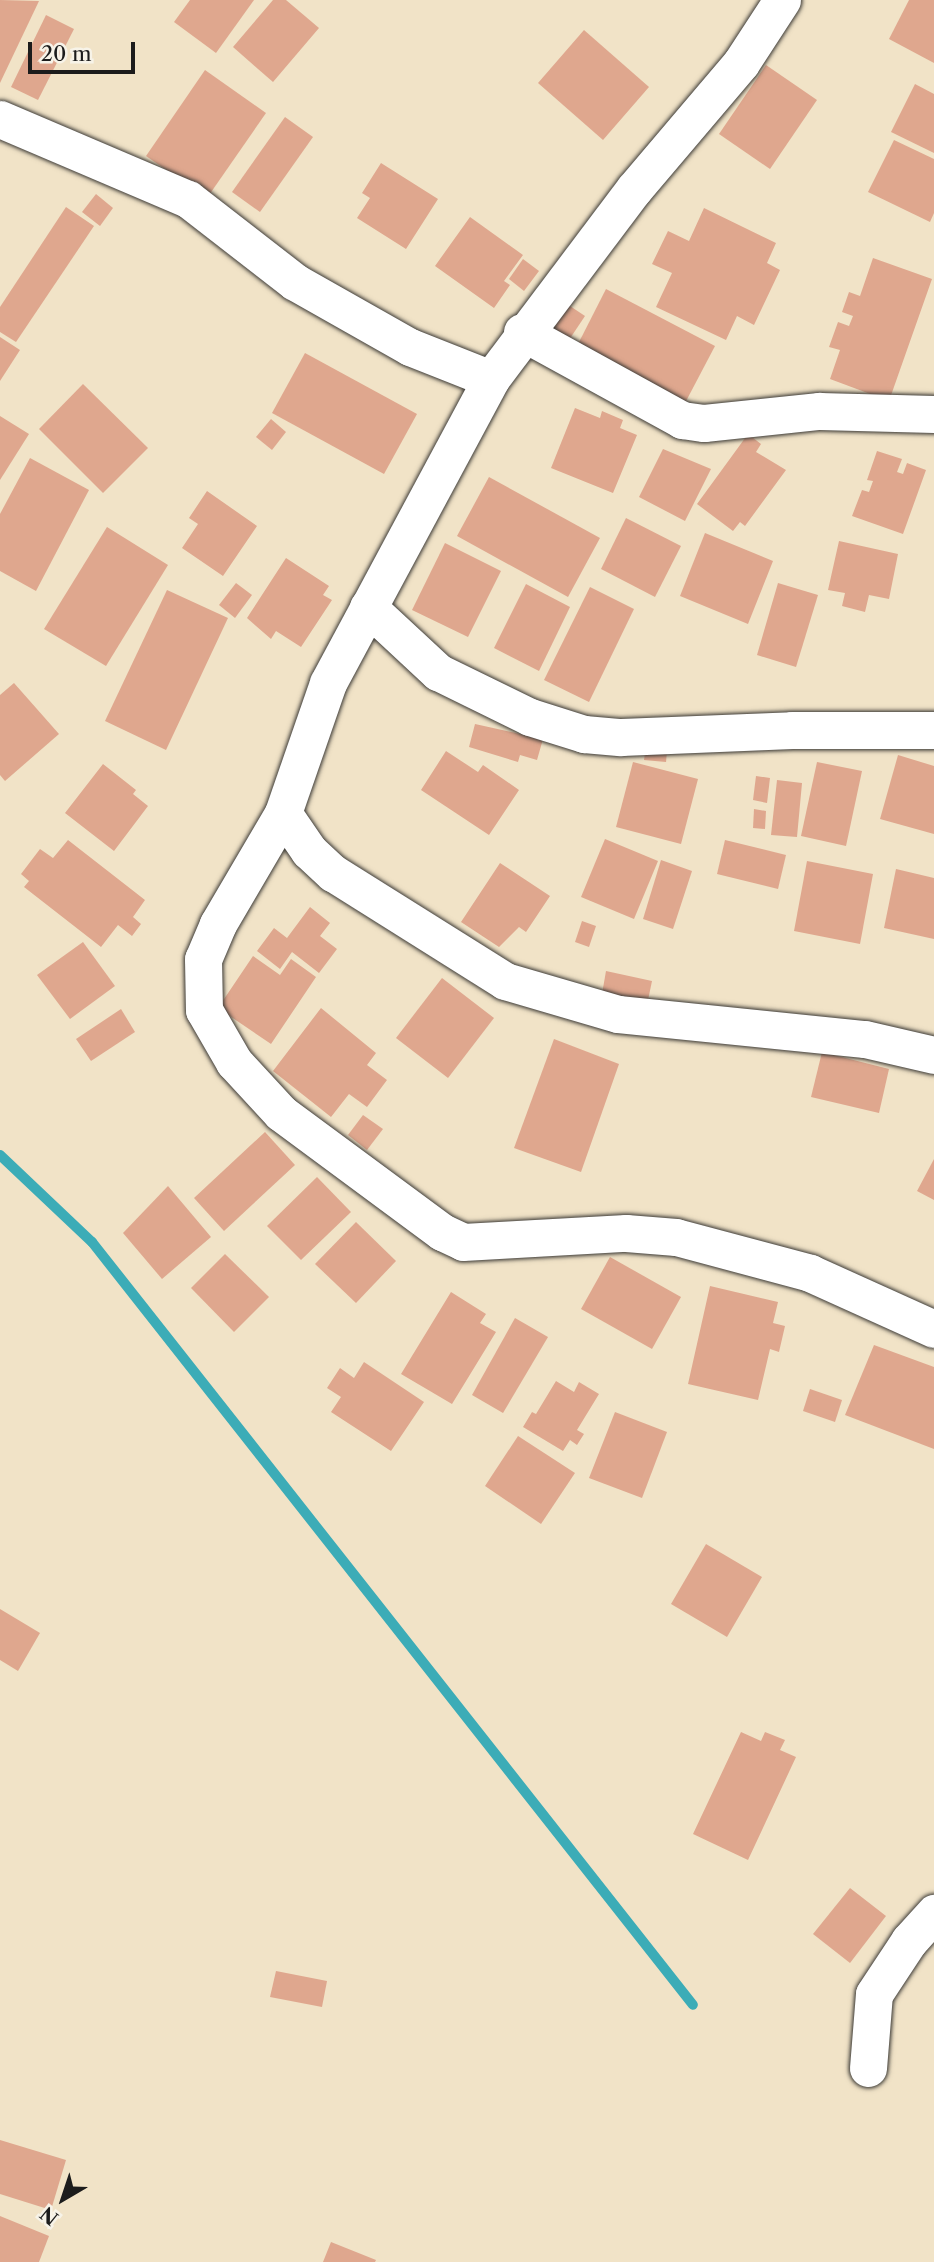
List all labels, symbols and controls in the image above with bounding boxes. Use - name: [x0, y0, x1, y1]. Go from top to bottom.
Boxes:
- scale bar: [32, 28, 138, 72]
- text: 20 m: [41, 41, 92, 66]
- north arrow: [28, 2164, 98, 2234]
- text: N: [36, 2202, 63, 2230]

